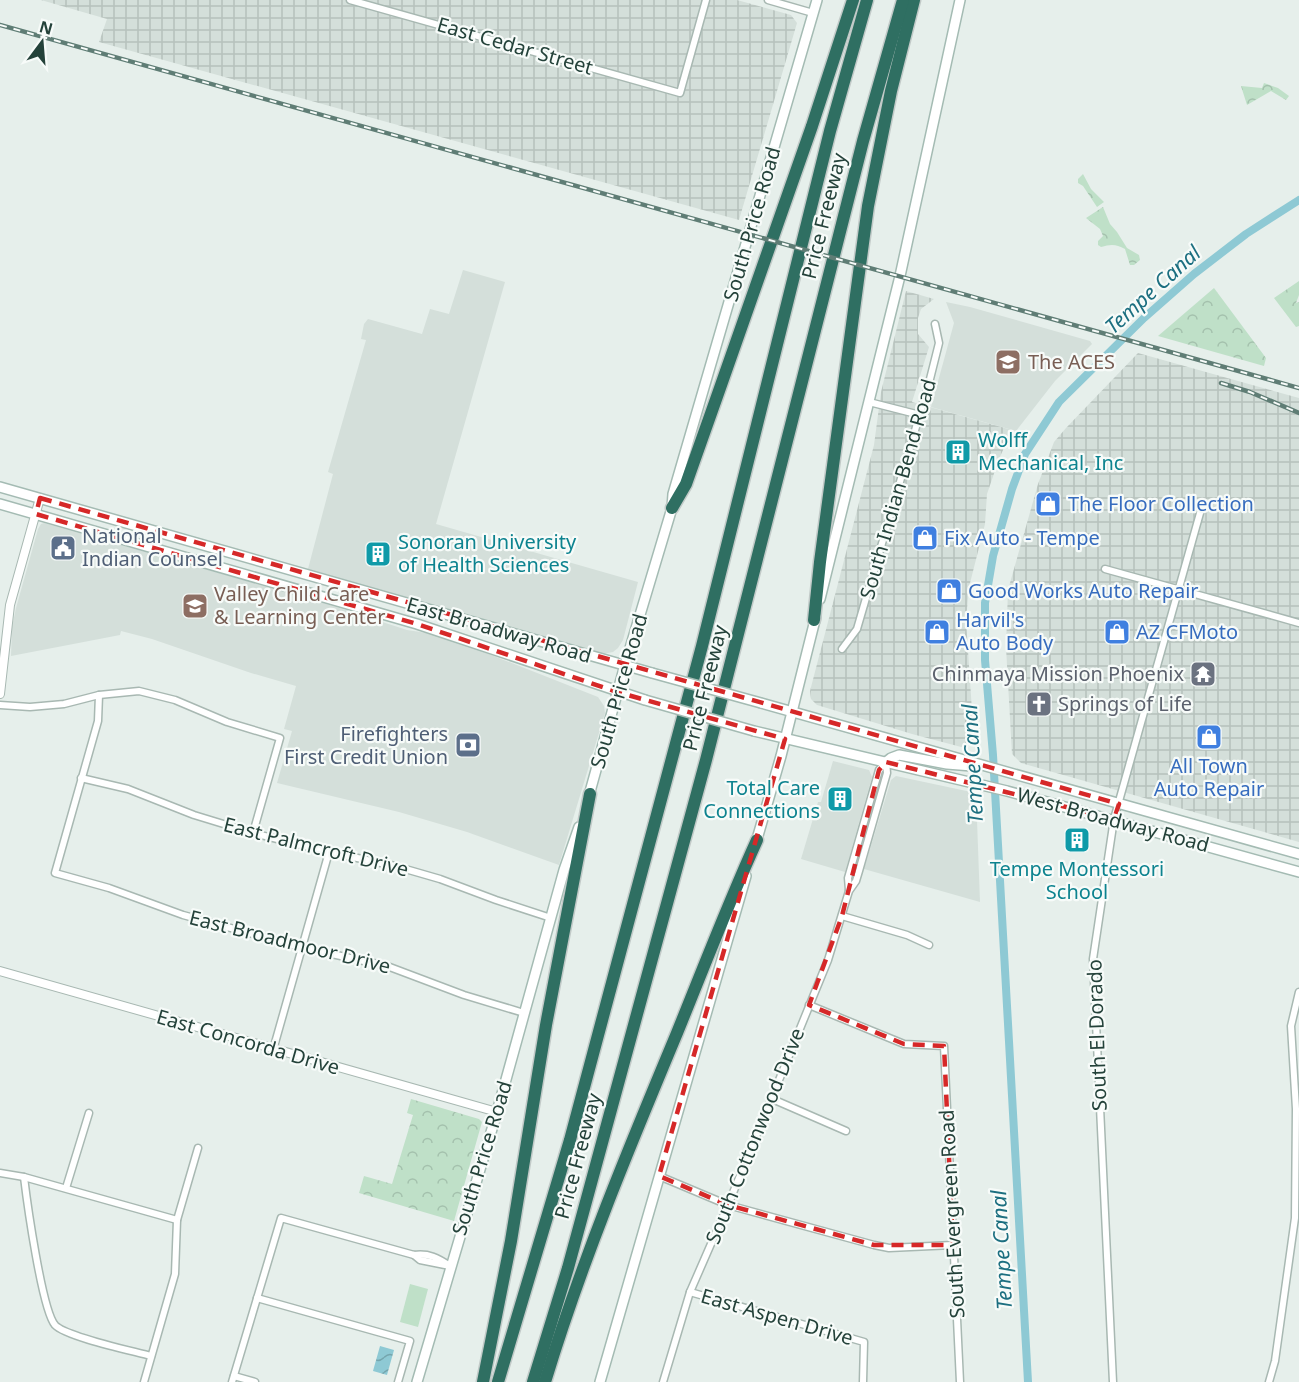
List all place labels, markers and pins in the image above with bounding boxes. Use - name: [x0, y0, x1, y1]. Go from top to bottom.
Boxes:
- school or university icon: The ACES: [993, 347, 1023, 377]
- place label: The ACES: [1028, 348, 1115, 375]
- place label: Wolff Mechanical, Inc: [978, 426, 1123, 476]
- building icon: Wolff Mechanical, Inc: [943, 437, 973, 467]
- shop icon: The Floor Collection: [1033, 489, 1063, 519]
- place label: The Floor Collection: [1068, 490, 1254, 517]
- place label: National Indian Counsel: [82, 522, 223, 572]
- shop icon: Fix Auto - Tempe: [910, 523, 940, 553]
- place label: Fix Auto - Tempe: [944, 524, 1100, 551]
- place label: Sonoran University of Health Sciences: [398, 528, 577, 578]
- public building icon: National Indian Counsel: [48, 533, 78, 563]
- building icon: Sonoran University of Health Sciences: [363, 539, 393, 569]
- shop icon: Good Works Auto Repair: [934, 576, 964, 606]
- place label: Good Works Auto Repair: [968, 577, 1199, 604]
- place label: Valley Child Care & Learning Center: [214, 580, 386, 630]
- school or university icon: Valley Child Care & Learning Center: [180, 591, 210, 621]
- place label: Harvil's Auto Body: [956, 606, 1054, 656]
- shop icon: Harvil's Auto Body: [922, 617, 952, 647]
- shop icon: AZ CFMoto: [1102, 617, 1132, 647]
- place label: AZ CFMoto: [1136, 618, 1238, 645]
- temple icon: Chinmaya Mission Phoenix: [1188, 659, 1218, 689]
- place label: Chinmaya Mission Phoenix: [932, 660, 1184, 687]
- church icon: Springs of Life: [1024, 689, 1054, 719]
- place label: Springs of Life: [1058, 690, 1192, 717]
- place label: Firefighters First Credit Union: [284, 720, 448, 770]
- shop icon: All Town Auto Repair: [1194, 722, 1224, 752]
- bank icon: Firefighters First Credit Union: [453, 730, 483, 760]
- place label: All Town Auto Repair: [1154, 752, 1264, 802]
- place label: Total Care Connections: [703, 774, 820, 824]
- building icon: Total Care Connections: [825, 784, 855, 814]
- building icon: Tempe Montessori School: [1062, 825, 1092, 855]
- place label: Tempe Montessori School: [990, 855, 1164, 905]

